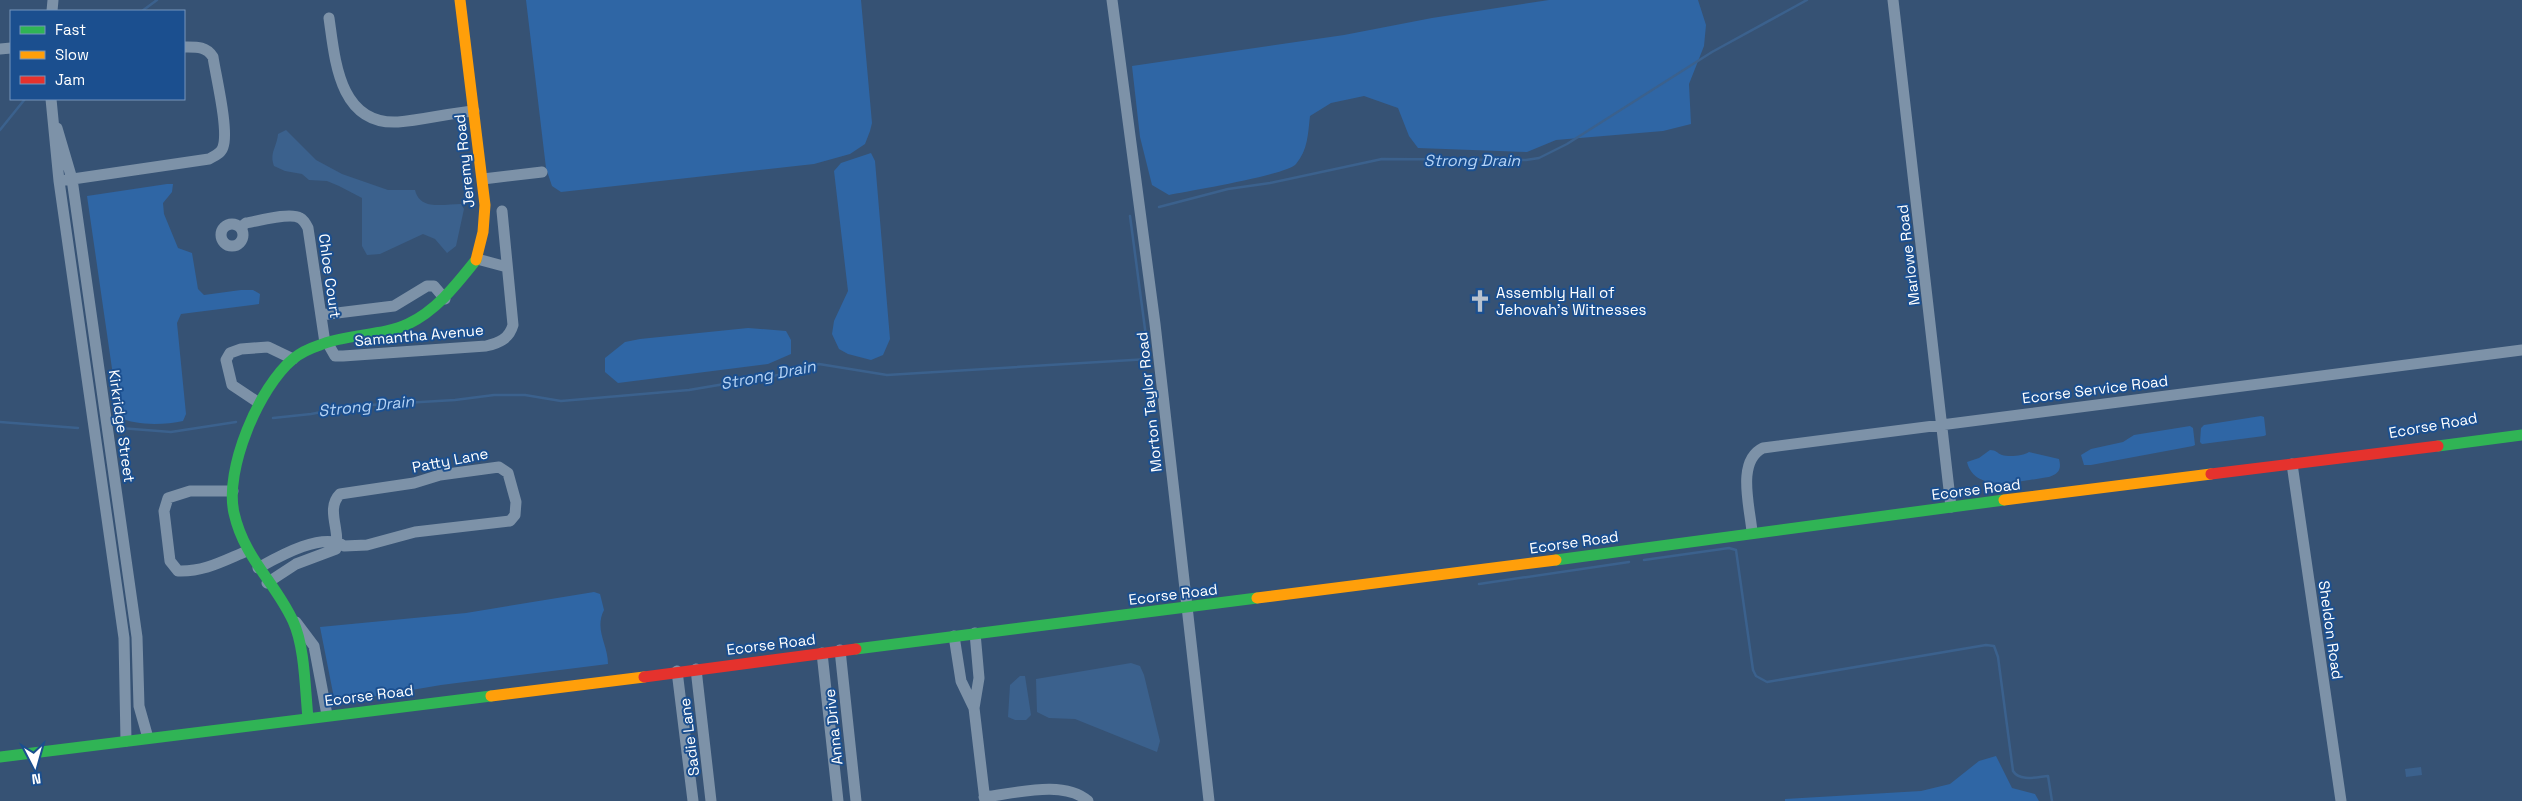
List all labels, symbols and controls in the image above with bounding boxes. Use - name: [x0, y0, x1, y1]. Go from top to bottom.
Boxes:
- legend: [10, 10, 185, 100]
- text: Fast: [55, 20, 86, 39]
- text: Slow: [55, 45, 89, 64]
- text: Jam: [55, 70, 85, 89]
- street label: Jeremy Road: [450, 113, 478, 209]
- water label: Strong Drain: [1424, 150, 1521, 171]
- street label: Marlowe Road: [1892, 203, 1924, 307]
- street label: Chloe Court: [315, 233, 345, 320]
- place label: Assembly Hall of Jehovah's Witnesses: [1496, 283, 1647, 319]
- church icon: Assembly Hall of Jehovah's Witnesses: [1467, 288, 1493, 314]
- street label: Samantha Avenue: [354, 320, 485, 350]
- street label: Morton Taylor Road: [1132, 331, 1166, 473]
- water label: Strong Drain: [719, 355, 818, 394]
- street label: Kirkridge Street: [105, 368, 139, 484]
- street label: Ecorse Service Road: [2021, 371, 2169, 407]
- water label: Strong Drain: [317, 390, 416, 421]
- street label: Ecorse Road: [2387, 408, 2479, 442]
- street label: Patty Lane: [410, 443, 490, 477]
- street label: Ecorse Road: [1930, 474, 2022, 504]
- street label: Ecorse Road: [1528, 526, 1620, 558]
- street label: Ecorse Road: [1127, 579, 1219, 609]
- street label: Sheldon Road: [2315, 579, 2347, 681]
- street label: Ecorse Road: [725, 629, 817, 659]
- street label: Ecorse Road: [323, 680, 415, 710]
- street label: Anna Drive: [820, 688, 846, 766]
- street label: Sadie Lane: [675, 697, 703, 777]
- north arrow: [10, 741, 60, 791]
- text: N: [31, 769, 42, 788]

